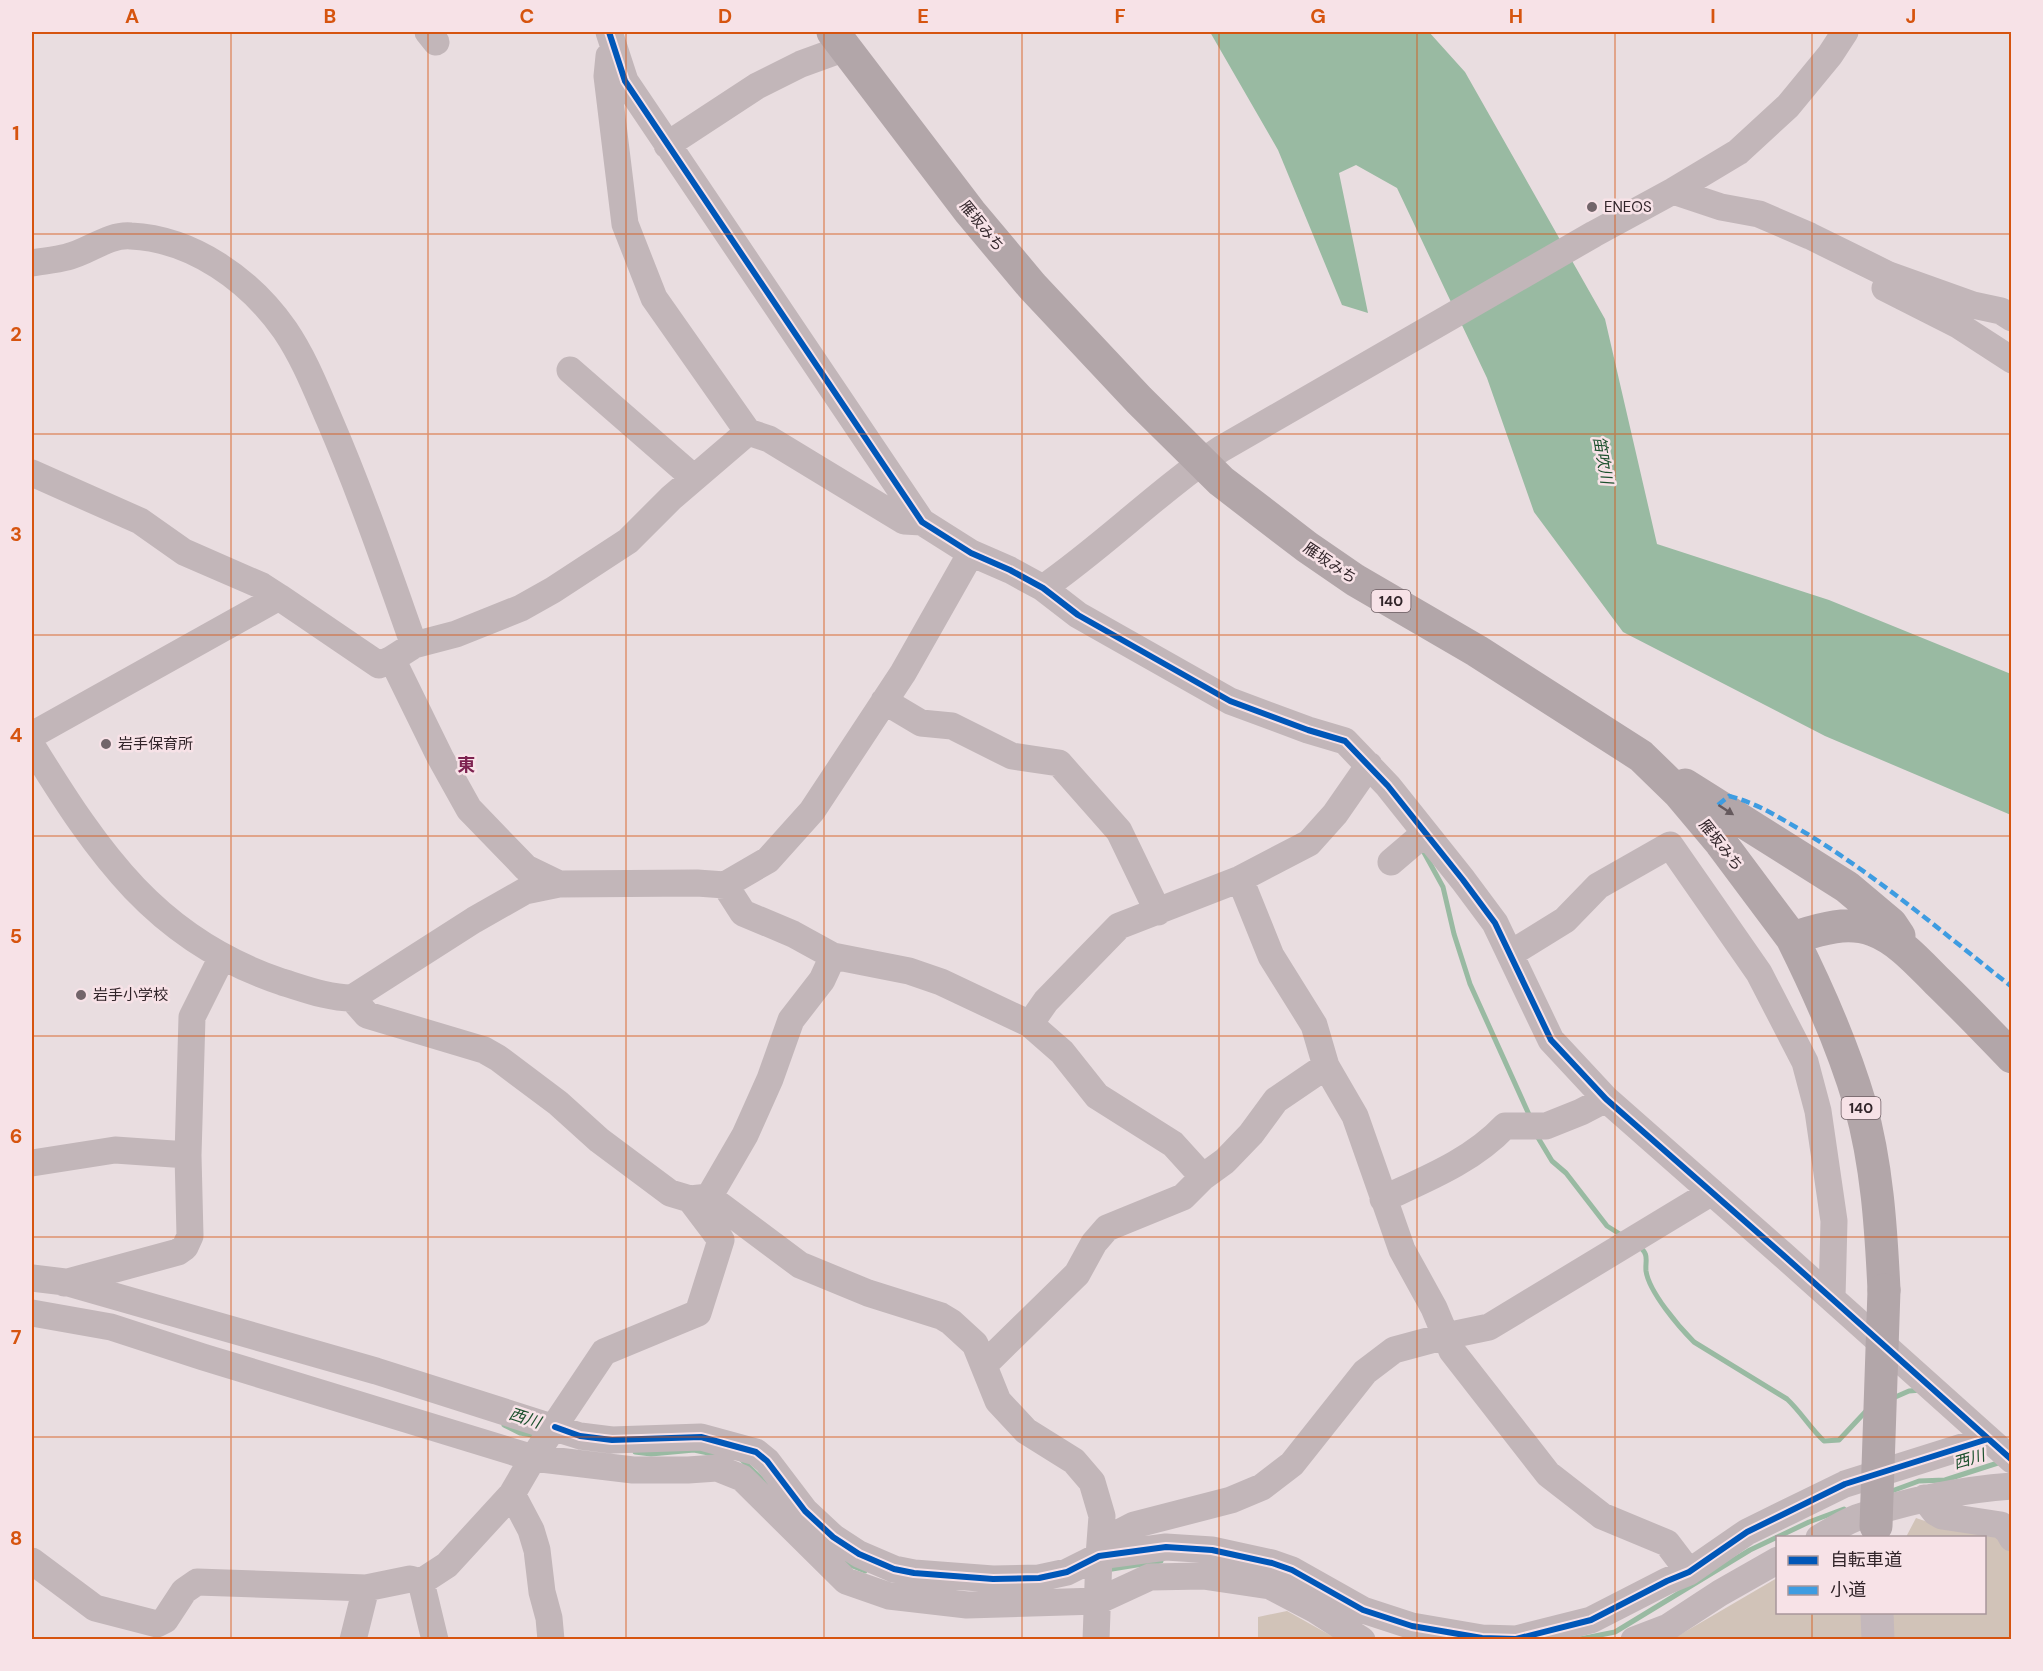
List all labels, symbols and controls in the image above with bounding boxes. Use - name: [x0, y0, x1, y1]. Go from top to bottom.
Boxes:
- text: A: [125, 3, 139, 29]
- text: B: [324, 3, 336, 29]
- text: C: [520, 3, 534, 29]
- text: D: [718, 3, 732, 29]
- text: E: [917, 3, 929, 29]
- text: F: [1114, 3, 1126, 29]
- text: G: [1310, 3, 1326, 29]
- text: H: [1509, 3, 1523, 29]
- text: I: [1710, 3, 1716, 29]
- text: J: [1906, 3, 1916, 29]
- text: 1: [12, 120, 20, 146]
- street label: 雁坂みち: [955, 196, 1009, 256]
- place label: ENEOS: [1604, 197, 1652, 217]
- marker: ENEOS: [1585, 200, 1599, 214]
- text: 2: [10, 321, 22, 347]
- water label: 笛吹川: [1588, 435, 1618, 487]
- text: 3: [10, 521, 22, 547]
- street label: 雁坂みち: [1300, 538, 1360, 588]
- road number: 140: [1372, 590, 1410, 612]
- text: 4: [10, 722, 23, 748]
- place label: 岩手保育所: [118, 734, 193, 754]
- marker: 岩手保育所: [99, 737, 113, 751]
- district label: 東: [457, 753, 475, 777]
- one-way arrow: [1717, 805, 1734, 816]
- street label: 雁坂みち: [1695, 815, 1747, 875]
- text: 5: [10, 923, 22, 949]
- place label: 岩手小学校: [93, 985, 168, 1005]
- marker: 岩手小学校: [74, 988, 88, 1002]
- road number: 140: [1842, 1097, 1880, 1119]
- text: 6: [10, 1123, 22, 1149]
- text: 7: [11, 1324, 22, 1350]
- water label: 西川: [507, 1403, 545, 1434]
- water label: 西川: [1951, 1444, 1989, 1474]
- text: 8: [10, 1525, 22, 1551]
- legend: [1776, 1536, 1986, 1614]
- text: 自転車道: [1830, 1548, 1902, 1572]
- text: 小道: [1830, 1578, 1866, 1602]

